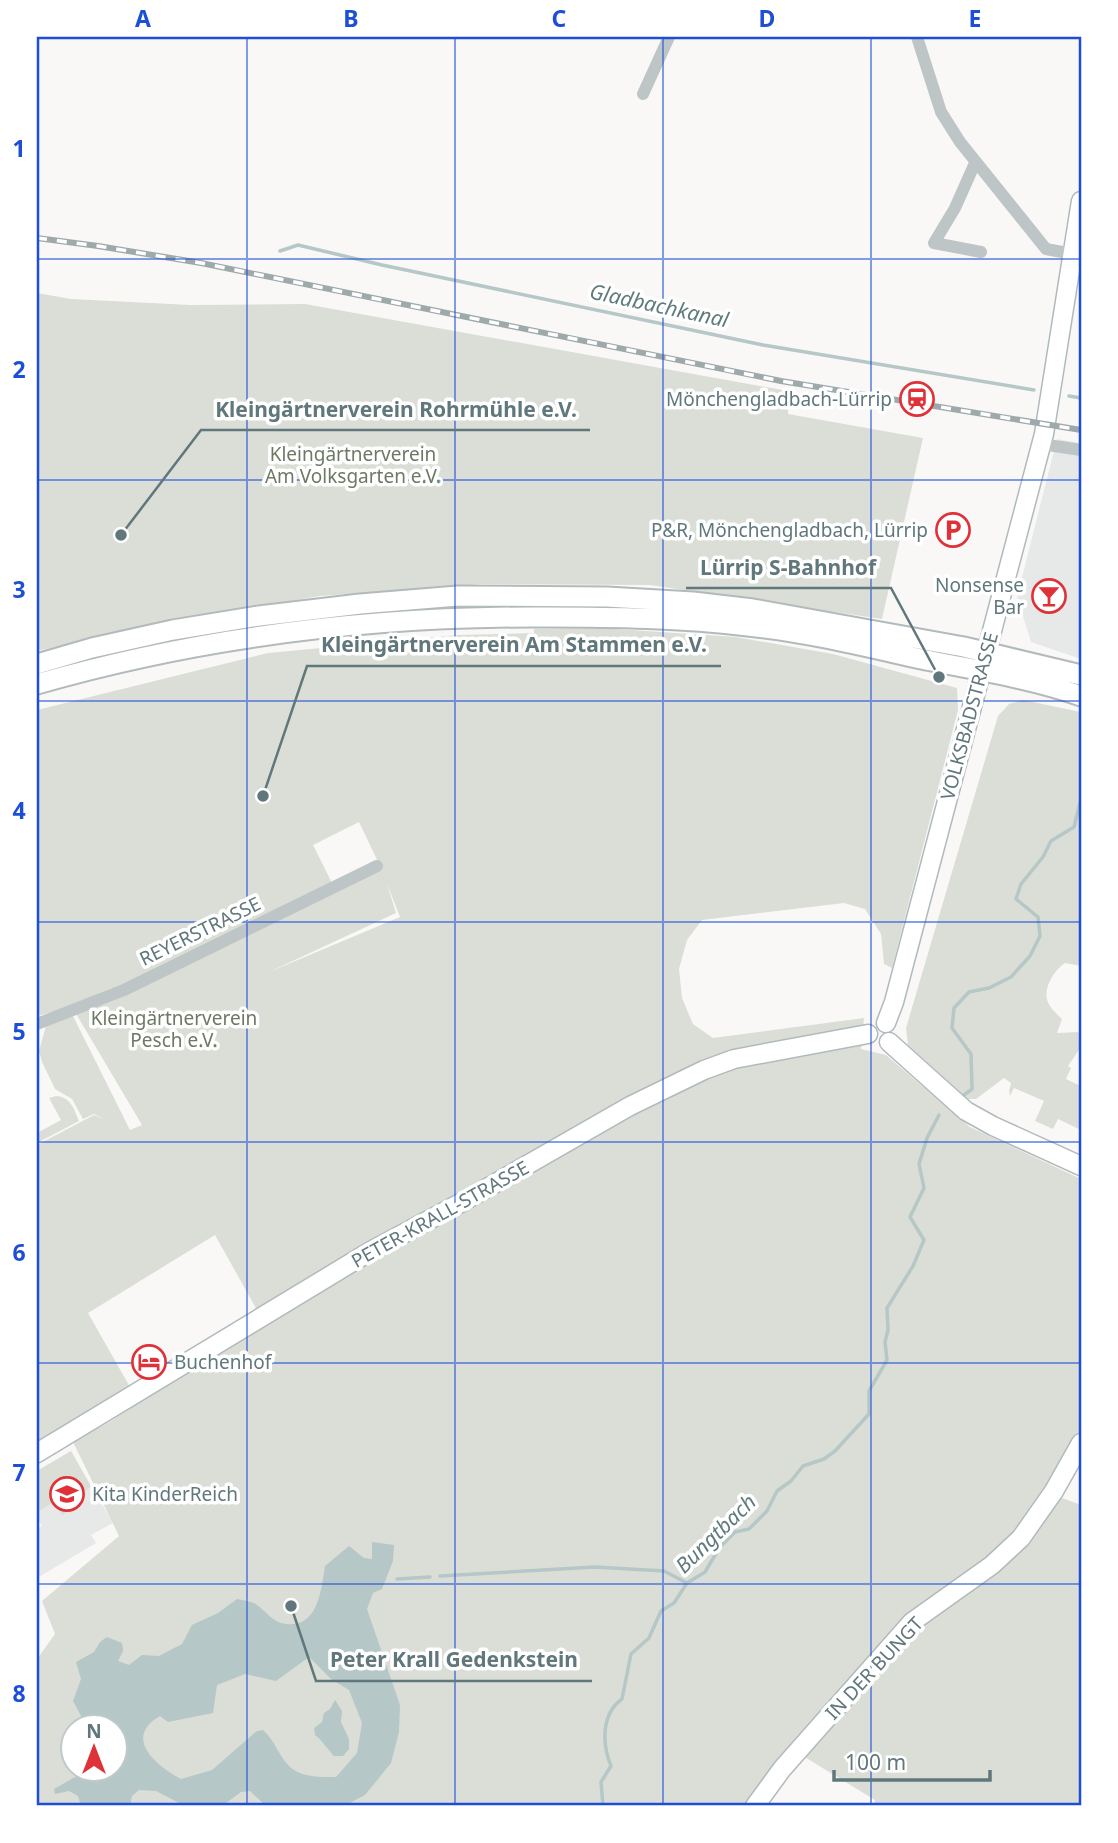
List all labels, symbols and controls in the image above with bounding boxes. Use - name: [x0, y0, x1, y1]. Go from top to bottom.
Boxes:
- text: A: [135, 2, 151, 34]
- text: B: [343, 2, 359, 34]
- text: C: [552, 2, 567, 34]
- text: D: [759, 2, 775, 34]
- text: E: [969, 2, 981, 34]
- text: 1: [12, 132, 26, 164]
- water label: Gladbachkanal: [587, 277, 732, 334]
- text: 2: [12, 353, 26, 385]
- station icon: Mönchengladbach-Lürrip: [898, 380, 936, 418]
- place label: Mönchengladbach-Lürrip: [666, 386, 892, 412]
- callout: Kleingärtnerverein Rohrmühle e.V.: [201, 388, 590, 430]
- text: Kleingärtnerverein Rohrmühle e.V.: [215, 395, 577, 423]
- park label: Kleingärtnerverein Am Volksgarten e.V.: [265, 441, 441, 489]
- parking icon: P&R, Mönchengladbach, Lürrip: [934, 511, 972, 549]
- place label: P&R, Mönchengladbach, Lürrip: [651, 517, 928, 543]
- callout: Lürrip S-Bahnhof: [686, 546, 891, 588]
- text: Lürrip S-Bahnhof: [700, 553, 878, 581]
- place label: Nonsense Bar: [935, 572, 1024, 620]
- text: 3: [12, 573, 26, 605]
- bar icon: Nonsense Bar: [1030, 577, 1068, 615]
- callout: Kleingärtnerverein Am Stammen e.V.: [307, 624, 721, 666]
- street label: VOLKSBADSTRASSE: [934, 629, 1004, 803]
- text: Kleingärtnerverein Am Stammen e.V.: [321, 630, 707, 658]
- text: 4: [12, 794, 26, 826]
- street label: REYERSTRASSE: [135, 890, 265, 972]
- park label: Kleingärtnerverein Pesch e.V.: [91, 1005, 257, 1053]
- text: 5: [12, 1015, 26, 1047]
- street label: PETER-KRALL-STRASSE: [347, 1154, 533, 1274]
- text: 6: [12, 1236, 26, 1268]
- hotel icon: Buchenhof: [130, 1343, 168, 1381]
- place label: Buchenhof: [174, 1349, 273, 1375]
- text: 7: [12, 1456, 26, 1488]
- school or university icon: Kita KinderReich: [48, 1475, 86, 1513]
- place label: Kita KinderReich: [92, 1481, 238, 1507]
- water label: Bungtbach: [669, 1488, 762, 1579]
- street label: IN DER BUNGT: [819, 1611, 929, 1725]
- callout: Peter Krall Gedenkstein: [316, 1639, 592, 1681]
- text: Peter Krall Gedenkstein: [330, 1645, 578, 1673]
- text: 8: [12, 1677, 26, 1709]
- north arrow: [60, 1714, 130, 1784]
- text: N: [86, 1718, 102, 1744]
- scale bar: [834, 1738, 990, 1782]
- text: 100 m: [845, 1748, 906, 1776]

